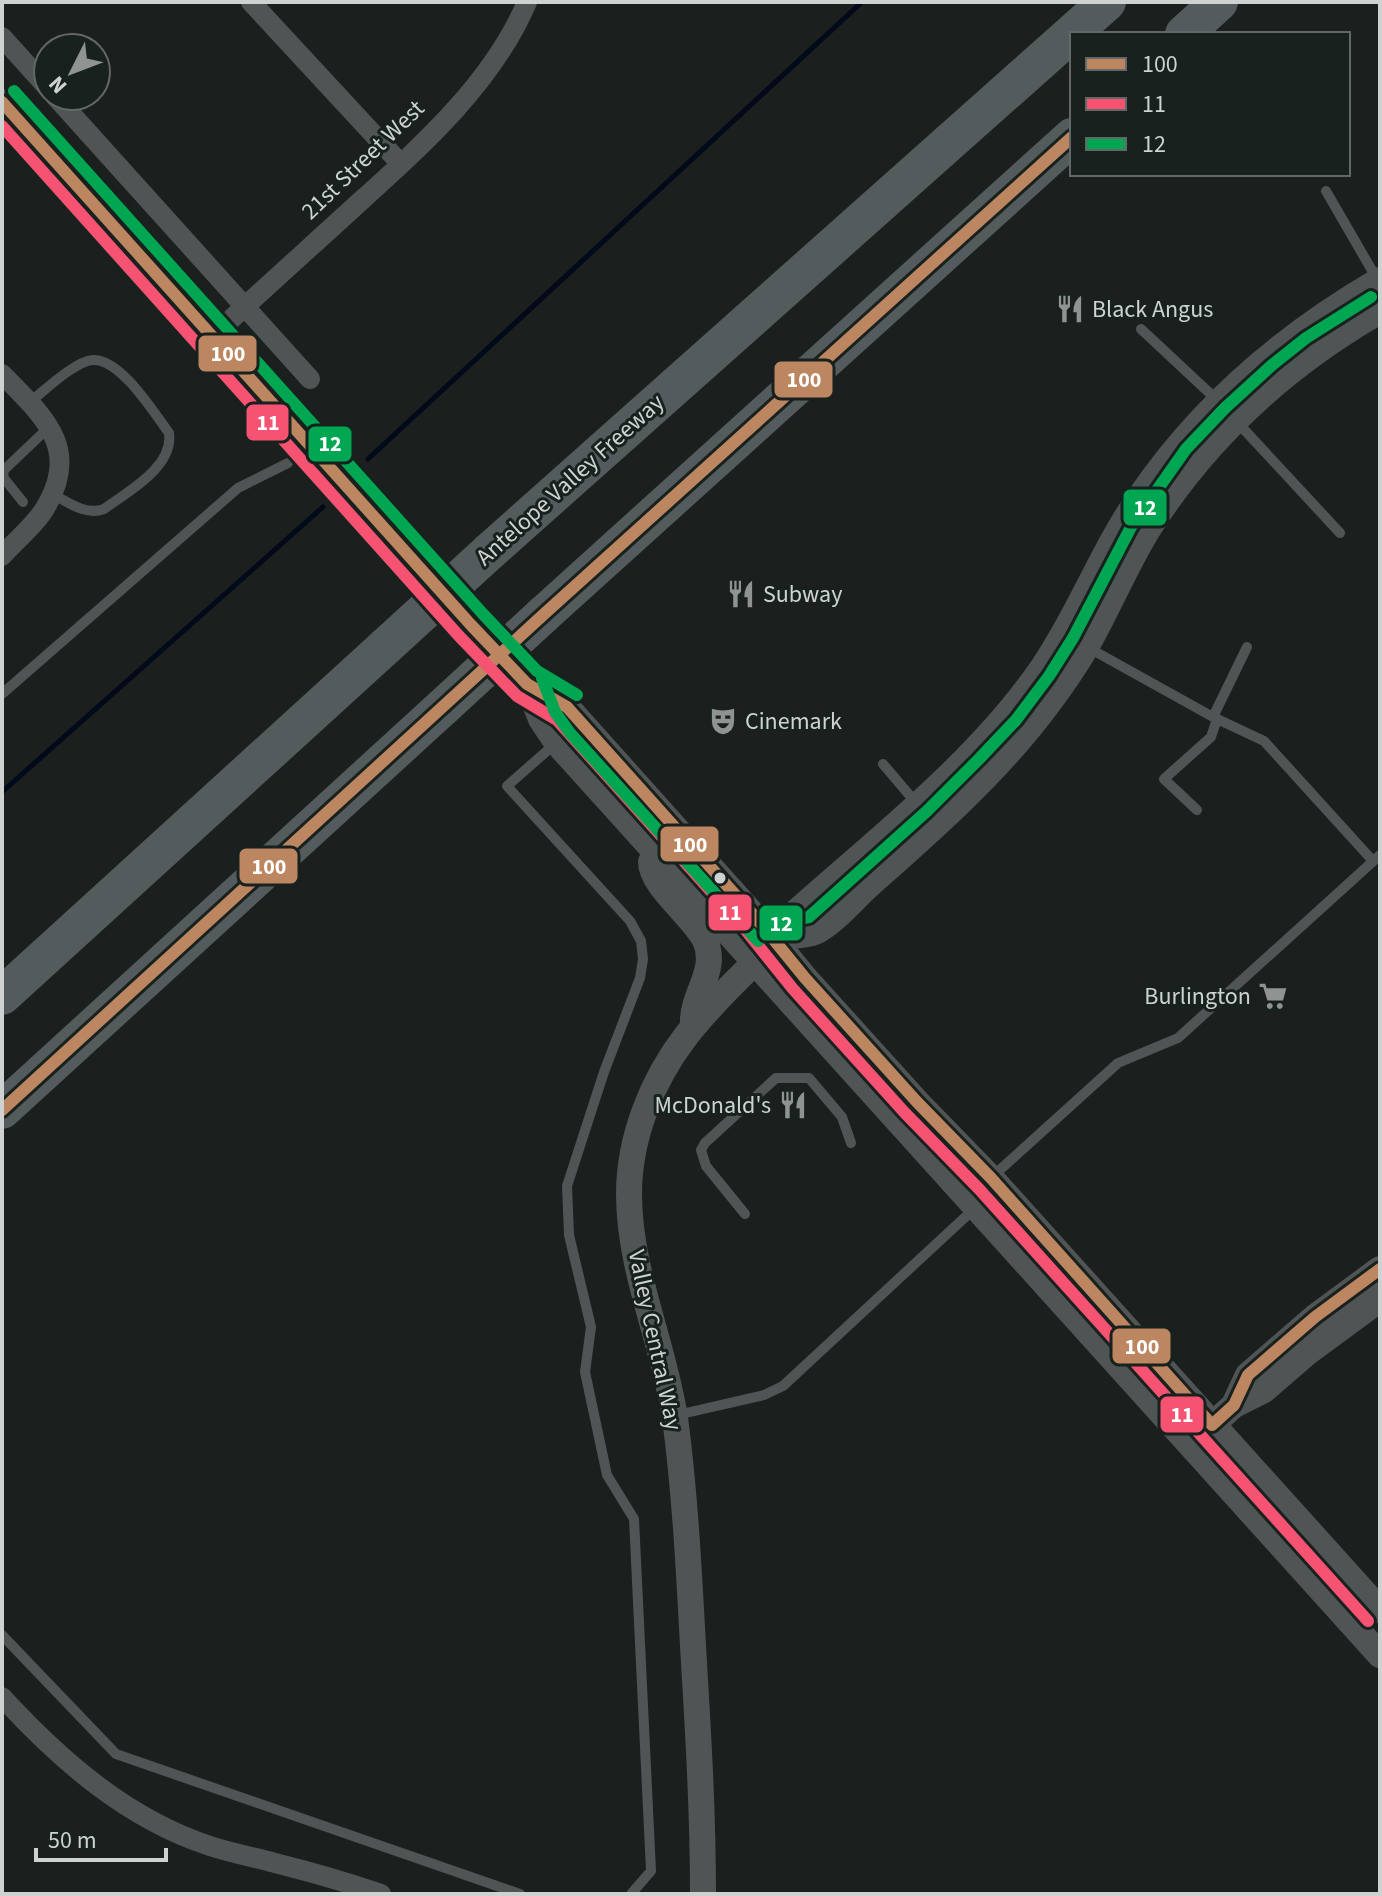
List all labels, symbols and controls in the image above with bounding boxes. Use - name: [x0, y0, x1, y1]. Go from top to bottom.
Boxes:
- north arrow: [32, 32, 112, 112]
- legend: [1070, 32, 1350, 176]
- text: 100: [1142, 47, 1178, 82]
- text: N: [41, 69, 75, 101]
- text: 11: [1142, 87, 1166, 122]
- street label: 21st Street West: [293, 92, 433, 228]
- text: 12: [1142, 127, 1166, 162]
- place label: Black Angus: [1092, 292, 1213, 327]
- restaurant icon: Black Angus: [1055, 294, 1085, 324]
- line badge: 100: [197, 334, 258, 373]
- text: 100: [211, 338, 245, 370]
- line badge: 100: [773, 360, 834, 399]
- text: 100: [787, 364, 821, 396]
- street label: Antelope Valley Freeway: [468, 386, 672, 574]
- line badge: 11: [245, 403, 290, 442]
- text: 11: [256, 407, 280, 439]
- line badge: 12: [307, 425, 353, 463]
- text: 12: [318, 428, 342, 460]
- line badge: 12: [1122, 488, 1168, 527]
- text: 12: [1133, 492, 1157, 524]
- place label: Subway: [763, 577, 842, 612]
- restaurant icon: Subway: [726, 579, 756, 609]
- place label: Cinemark: [745, 704, 842, 739]
- theatre icon: Cinemark: [708, 706, 738, 736]
- line badge: 100: [659, 825, 720, 863]
- text: 100: [673, 829, 707, 861]
- line badge: 100: [238, 847, 299, 885]
- text: 100: [252, 851, 286, 883]
- unlabelled marker: [712, 870, 728, 886]
- line badge: 11: [707, 893, 753, 932]
- text: 11: [718, 897, 742, 929]
- line badge: 12: [758, 904, 804, 942]
- text: 12: [769, 908, 793, 940]
- place label: Burlington: [1144, 979, 1251, 1014]
- supermarket icon: Burlington: [1258, 981, 1288, 1011]
- place label: McDonald's: [655, 1088, 771, 1123]
- restaurant icon: McDonald's: [778, 1090, 808, 1120]
- street label: Valley Central Way: [619, 1247, 691, 1433]
- line badge: 100: [1111, 1327, 1172, 1365]
- text: 100: [1125, 1331, 1159, 1363]
- line badge: 11: [1159, 1395, 1205, 1434]
- text: 11: [1170, 1399, 1194, 1431]
- scale bar: [36, 1812, 166, 1862]
- text: 50 m: [48, 1823, 97, 1858]

